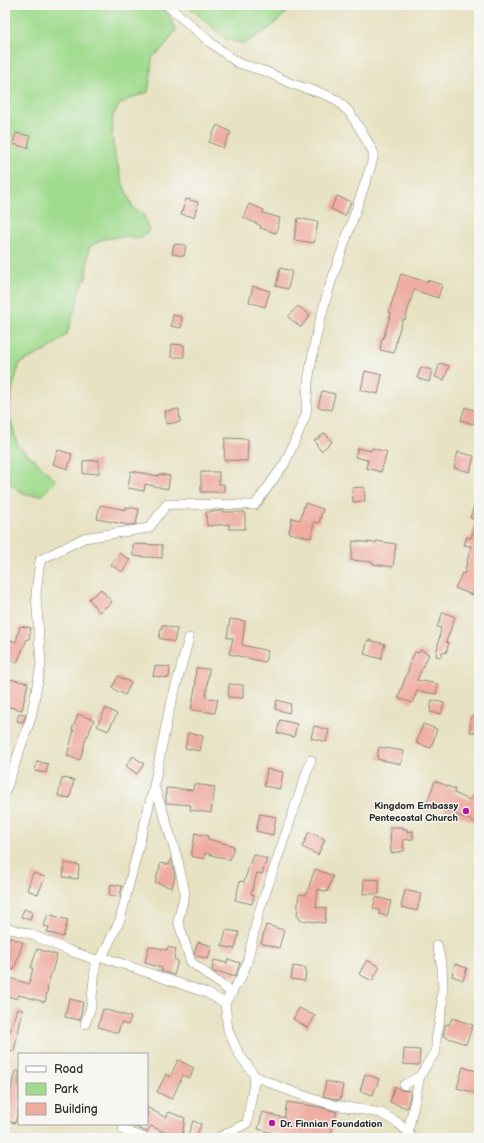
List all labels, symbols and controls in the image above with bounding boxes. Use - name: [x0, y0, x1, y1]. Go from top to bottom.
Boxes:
- place label: Kingdom Embassy Pentecostal Church: [369, 800, 458, 824]
- marker: Kingdom Embassy Pentecostal Church: [461, 806, 471, 816]
- legend: [18, 1053, 148, 1125]
- text: Road: [54, 1062, 83, 1077]
- text: Park: [54, 1082, 78, 1097]
- text: Building: [54, 1102, 98, 1117]
- marker: Dr. Finnian Foundation: [267, 1118, 277, 1128]
- place label: Dr. Finnian Foundation: [280, 1118, 383, 1130]

